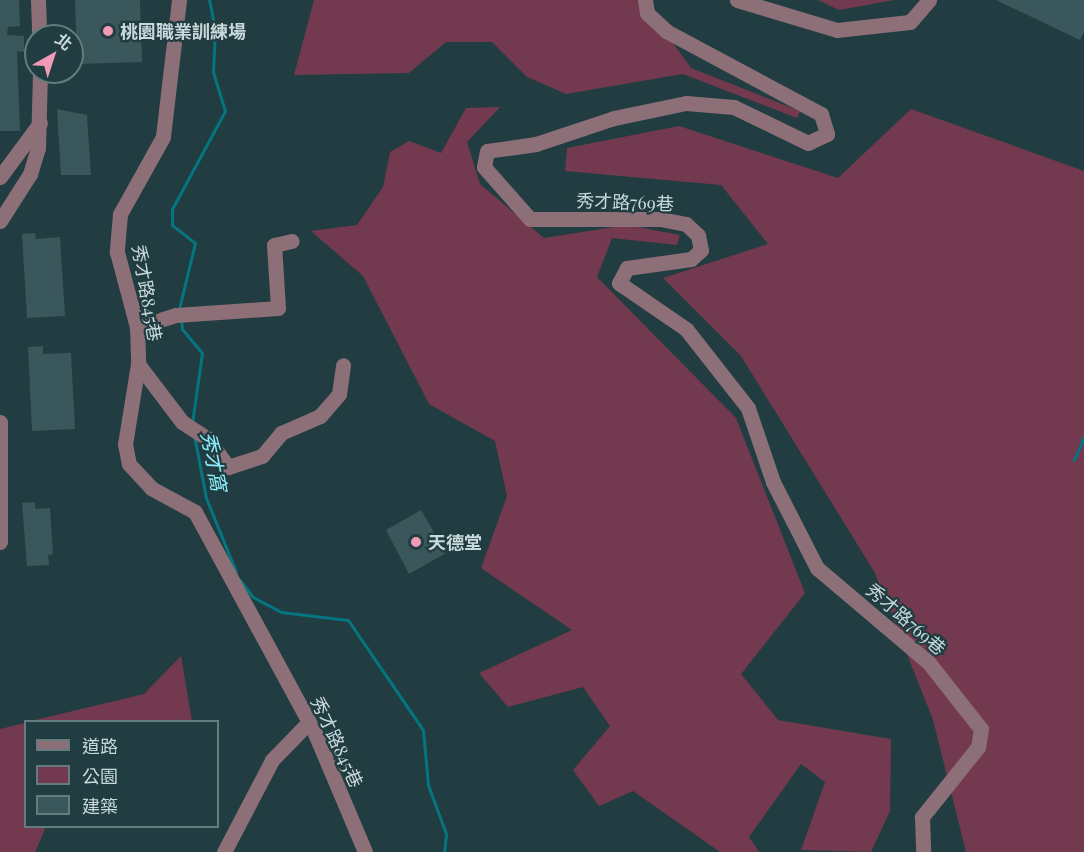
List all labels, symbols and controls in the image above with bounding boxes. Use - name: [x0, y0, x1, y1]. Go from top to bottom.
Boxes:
- place label: 桃園職業訓練場: [120, 20, 246, 42]
- north arrow: [24, 24, 84, 84]
- marker: 桃園職業訓練場: [101, 24, 115, 38]
- text: 北: [52, 28, 77, 54]
- street label: 秀才路769巷: [576, 190, 674, 214]
- street label: 秀才路845巷: [128, 243, 166, 343]
- water label: 秀才窩: [197, 429, 233, 493]
- place label: 天德堂: [428, 531, 482, 553]
- marker: 天德堂: [409, 535, 423, 549]
- street label: 秀才路769巷: [862, 579, 950, 659]
- street label: 秀才路845巷: [307, 693, 367, 791]
- legend: [24, 720, 219, 828]
- text: 道路: [82, 734, 118, 758]
- text: 公園: [82, 764, 118, 788]
- text: 建築: [82, 794, 118, 818]

